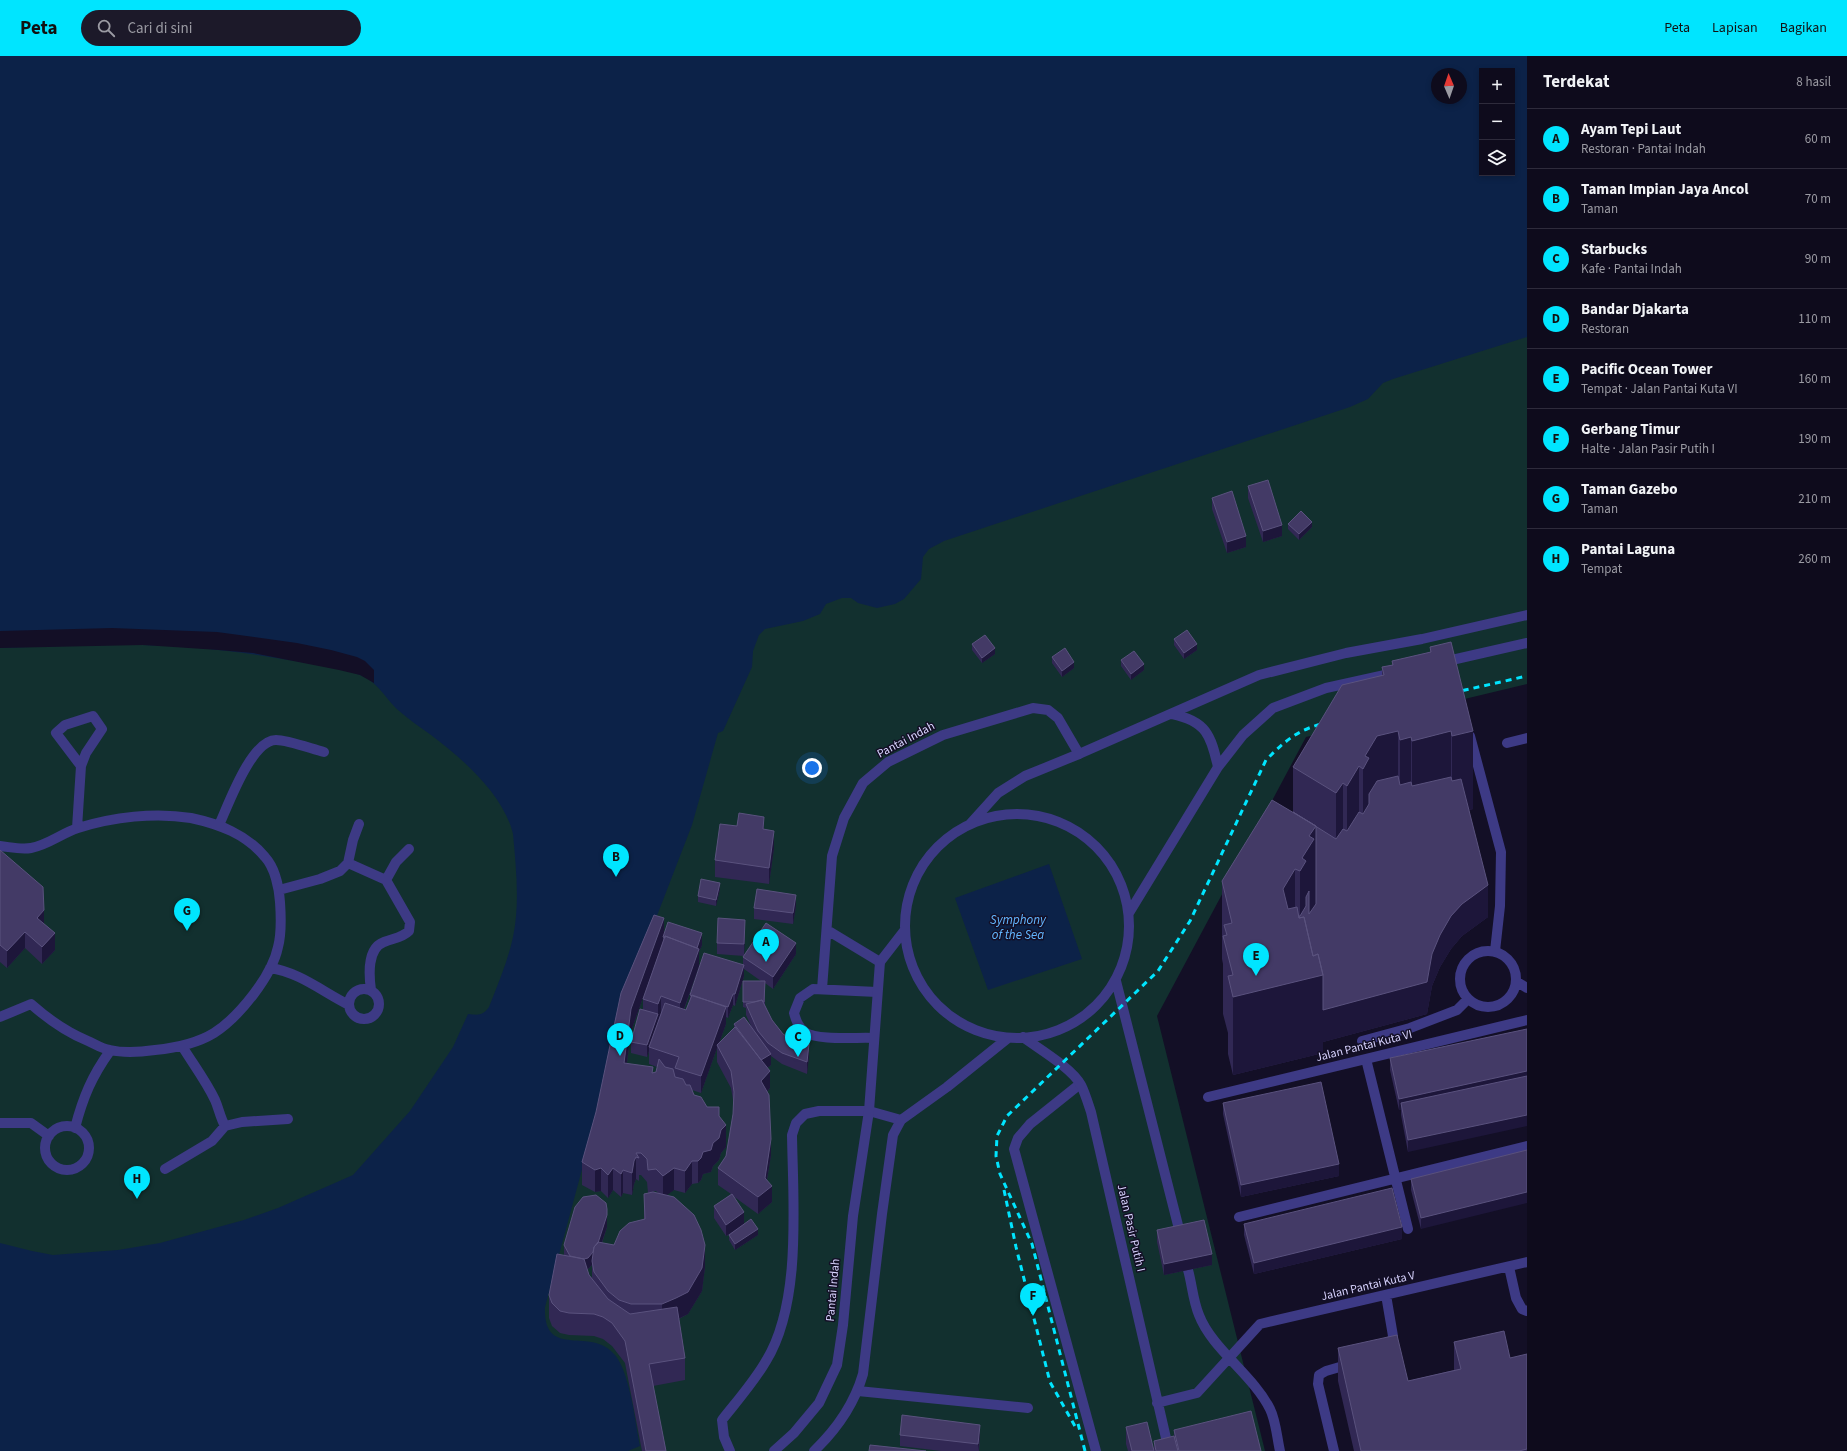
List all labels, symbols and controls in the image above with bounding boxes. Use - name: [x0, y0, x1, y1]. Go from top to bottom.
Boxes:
- search box: [81, 10, 361, 46]
- text: Peta: [20, 15, 57, 42]
- icon: search: [95, 17, 117, 39]
- text: Cari di sini: [127, 18, 192, 39]
- text: Peta: [1664, 18, 1690, 38]
- text: Lapisan: [1712, 18, 1758, 38]
- text: Bagikan: [1780, 18, 1827, 38]
- north arrow: [1431, 68, 1467, 104]
- map controls: [1479, 68, 1515, 176]
- button: +: [1479, 68, 1515, 104]
- text: Terdekat: [1543, 70, 1609, 94]
- text: 8 hasil: [1796, 73, 1831, 91]
- button: −: [1479, 104, 1515, 140]
- text: Ayam Tepi Laut: [1581, 119, 1681, 140]
- text: A: [1552, 130, 1560, 148]
- text: 60 m: [1805, 130, 1831, 148]
- button: layers: [1479, 140, 1515, 176]
- text: Restoran · Pantai Indah: [1581, 140, 1706, 158]
- text: Taman Impian Jaya Ancol: [1581, 179, 1749, 200]
- text: B: [1552, 190, 1560, 208]
- text: 70 m: [1805, 190, 1831, 208]
- text: Taman: [1581, 200, 1618, 218]
- text: Starbucks: [1581, 239, 1647, 260]
- text: C: [1552, 250, 1560, 268]
- text: 90 m: [1805, 250, 1831, 268]
- text: Kafe · Pantai Indah: [1581, 260, 1682, 278]
- text: Bandar Djakarta: [1581, 299, 1689, 320]
- text: D: [1552, 310, 1560, 328]
- text: 110 m: [1798, 310, 1831, 328]
- text: Restoran: [1581, 320, 1629, 338]
- text: Pacific Ocean Tower: [1581, 359, 1712, 380]
- text: E: [1552, 370, 1560, 388]
- text: 160 m: [1798, 370, 1831, 388]
- text: Tempat · Jalan Pantai Kuta VI: [1581, 380, 1738, 398]
- text: Gerbang Timur: [1581, 419, 1680, 440]
- text: F: [1553, 430, 1559, 448]
- text: 190 m: [1798, 430, 1831, 448]
- text: Halte · Jalan Pasir Putih I: [1581, 440, 1715, 458]
- text: Taman Gazebo: [1581, 479, 1678, 500]
- text: G: [1552, 490, 1560, 508]
- text: 210 m: [1798, 490, 1831, 508]
- text: Taman: [1581, 500, 1618, 518]
- text: Pantai Laguna: [1581, 539, 1675, 560]
- text: H: [1552, 550, 1560, 568]
- text: 260 m: [1798, 550, 1831, 568]
- text: Tempat: [1581, 560, 1622, 578]
- street label: Pantai Indah: [874, 718, 938, 762]
- your location: [802, 758, 822, 778]
- pin: B: [603, 844, 629, 877]
- pin: G: [174, 898, 200, 931]
- water label: Symphony of the Sea: [990, 911, 1047, 944]
- pin: A: [753, 929, 779, 962]
- pin: E: [1243, 943, 1269, 976]
- pin: D: [607, 1023, 633, 1056]
- pin: C: [785, 1024, 811, 1057]
- street label: Jalan Pantai Kuta VI: [1314, 1026, 1414, 1066]
- pin: H: [124, 1166, 150, 1199]
- street label: Jalan Pasir Putih I: [1113, 1183, 1149, 1273]
- street label: Pantai Indah: [822, 1258, 844, 1322]
- street label: Jalan Pantai Kuta V: [1319, 1267, 1417, 1305]
- pin: F: [1020, 1283, 1046, 1316]

